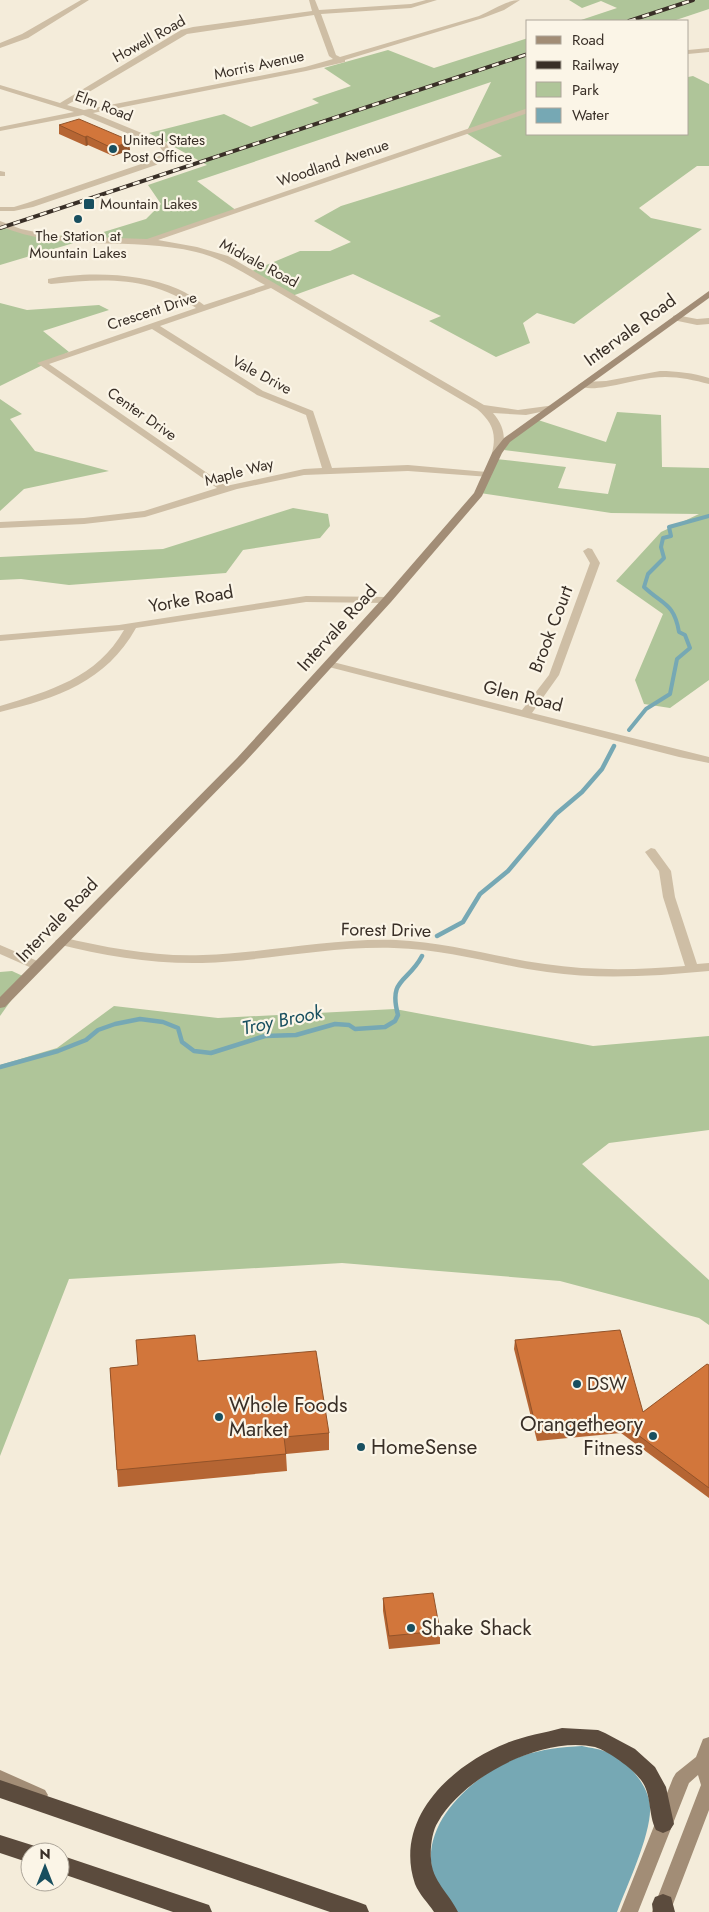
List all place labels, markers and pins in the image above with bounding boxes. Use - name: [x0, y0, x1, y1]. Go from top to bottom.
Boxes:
- place label: United States Post Office: [123, 129, 205, 168]
- marker: United States Post Office: [107, 143, 119, 155]
- place label: Mountain Lakes: [100, 193, 197, 215]
- marker: Mountain Lakes: [82, 197, 96, 211]
- marker: The Station at Mountain Lakes: [72, 213, 84, 225]
- place label: The Station at Mountain Lakes: [29, 225, 127, 264]
- place label: DSW: [587, 1371, 627, 1397]
- marker: DSW: [571, 1378, 583, 1390]
- place label: Whole Foods Market: [229, 1390, 347, 1444]
- place label: Orangetheory Fitness: [520, 1409, 644, 1463]
- marker: Whole Foods Market: [213, 1411, 225, 1423]
- marker: Orangetheory Fitness: [647, 1430, 659, 1442]
- place label: HomeSense: [371, 1432, 477, 1462]
- marker: HomeSense: [355, 1441, 367, 1453]
- place label: Shake Shack: [421, 1613, 532, 1643]
- marker: Shake Shack: [405, 1622, 417, 1634]

